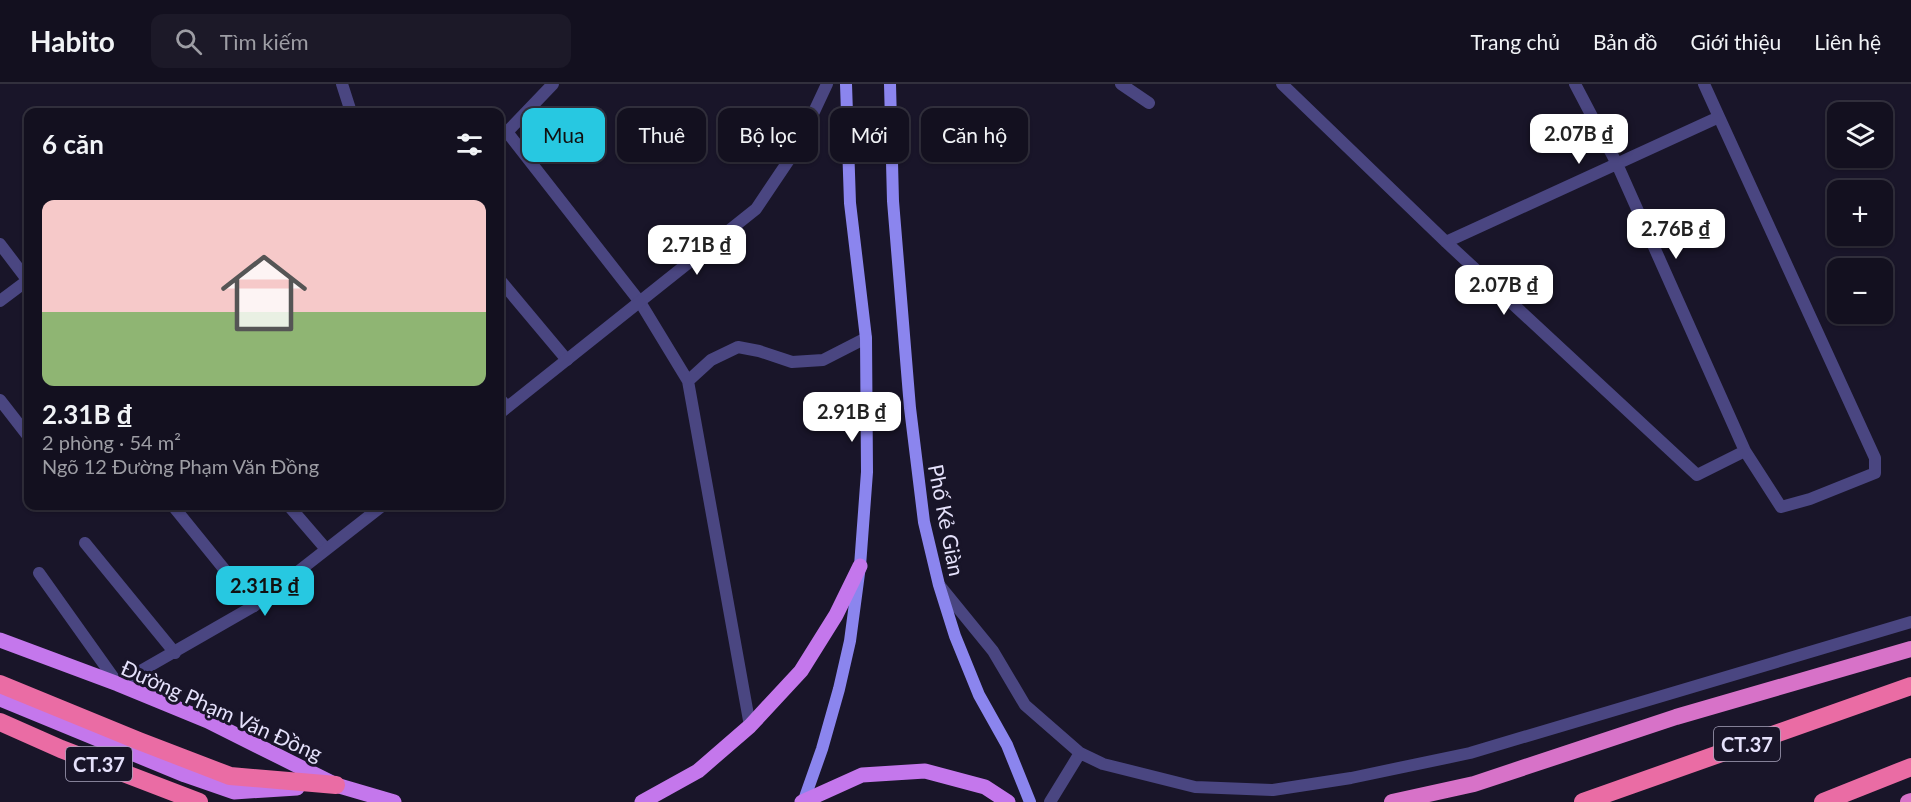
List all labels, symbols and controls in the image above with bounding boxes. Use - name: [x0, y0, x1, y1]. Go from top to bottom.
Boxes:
- search box: [151, 14, 571, 68]
- text: Habito: [30, 24, 115, 58]
- icon: search: [172, 25, 205, 58]
- text: Tìm kiếm: [220, 28, 308, 55]
- text: Trang chủ: [1470, 29, 1560, 54]
- text: Bản đồ: [1593, 29, 1658, 54]
- text: Giới thiệu: [1691, 29, 1781, 54]
- text: Liên hệ: [1814, 29, 1881, 54]
- map controls: [1827, 102, 1893, 324]
- button: layers: [1827, 102, 1893, 168]
- chip: Mua: [522, 108, 605, 162]
- chip: Thuê: [617, 108, 706, 162]
- chip: Bộ lọc: [718, 108, 818, 162]
- chip: Mới: [830, 108, 909, 162]
- chip: Căn hộ: [921, 108, 1028, 162]
- pin: 2.07B ₫: [1524, 114, 1634, 165]
- text: 2.07B ₫: [1544, 121, 1614, 145]
- text: 6 căn: [42, 128, 104, 160]
- icon: filters: [453, 128, 486, 161]
- button: +: [1827, 180, 1893, 246]
- pin: 2.76B ₫: [1621, 209, 1731, 260]
- text: 2.76B ₫: [1641, 216, 1711, 240]
- pin: 2.71B ₫: [642, 225, 752, 276]
- text: 2.71B ₫: [662, 232, 732, 256]
- icon: home: [210, 239, 318, 347]
- button: −: [1827, 258, 1893, 324]
- pin: 2.07B ₫: [1449, 265, 1559, 316]
- text: 2.07B ₫: [1469, 272, 1539, 296]
- pin: 2.91B ₫: [797, 392, 907, 443]
- text: 2.31B ₫: [42, 398, 133, 430]
- text: 2.91B ₫: [817, 399, 887, 423]
- text: 2 phòng · 54 m²: [42, 430, 181, 454]
- text: Ngõ 12 Đường Phạm Văn Đồng: [42, 454, 319, 478]
- street label: Phố Kẻ Giàn: [924, 462, 970, 578]
- pin: 2.31B ₫: [210, 566, 320, 617]
- text: 2.31B ₫: [230, 573, 300, 597]
- street label: Đường Phạm Văn Đồng: [118, 654, 327, 766]
- road number: CT.37: [1714, 727, 1780, 761]
- road number: CT.37: [66, 747, 132, 781]

